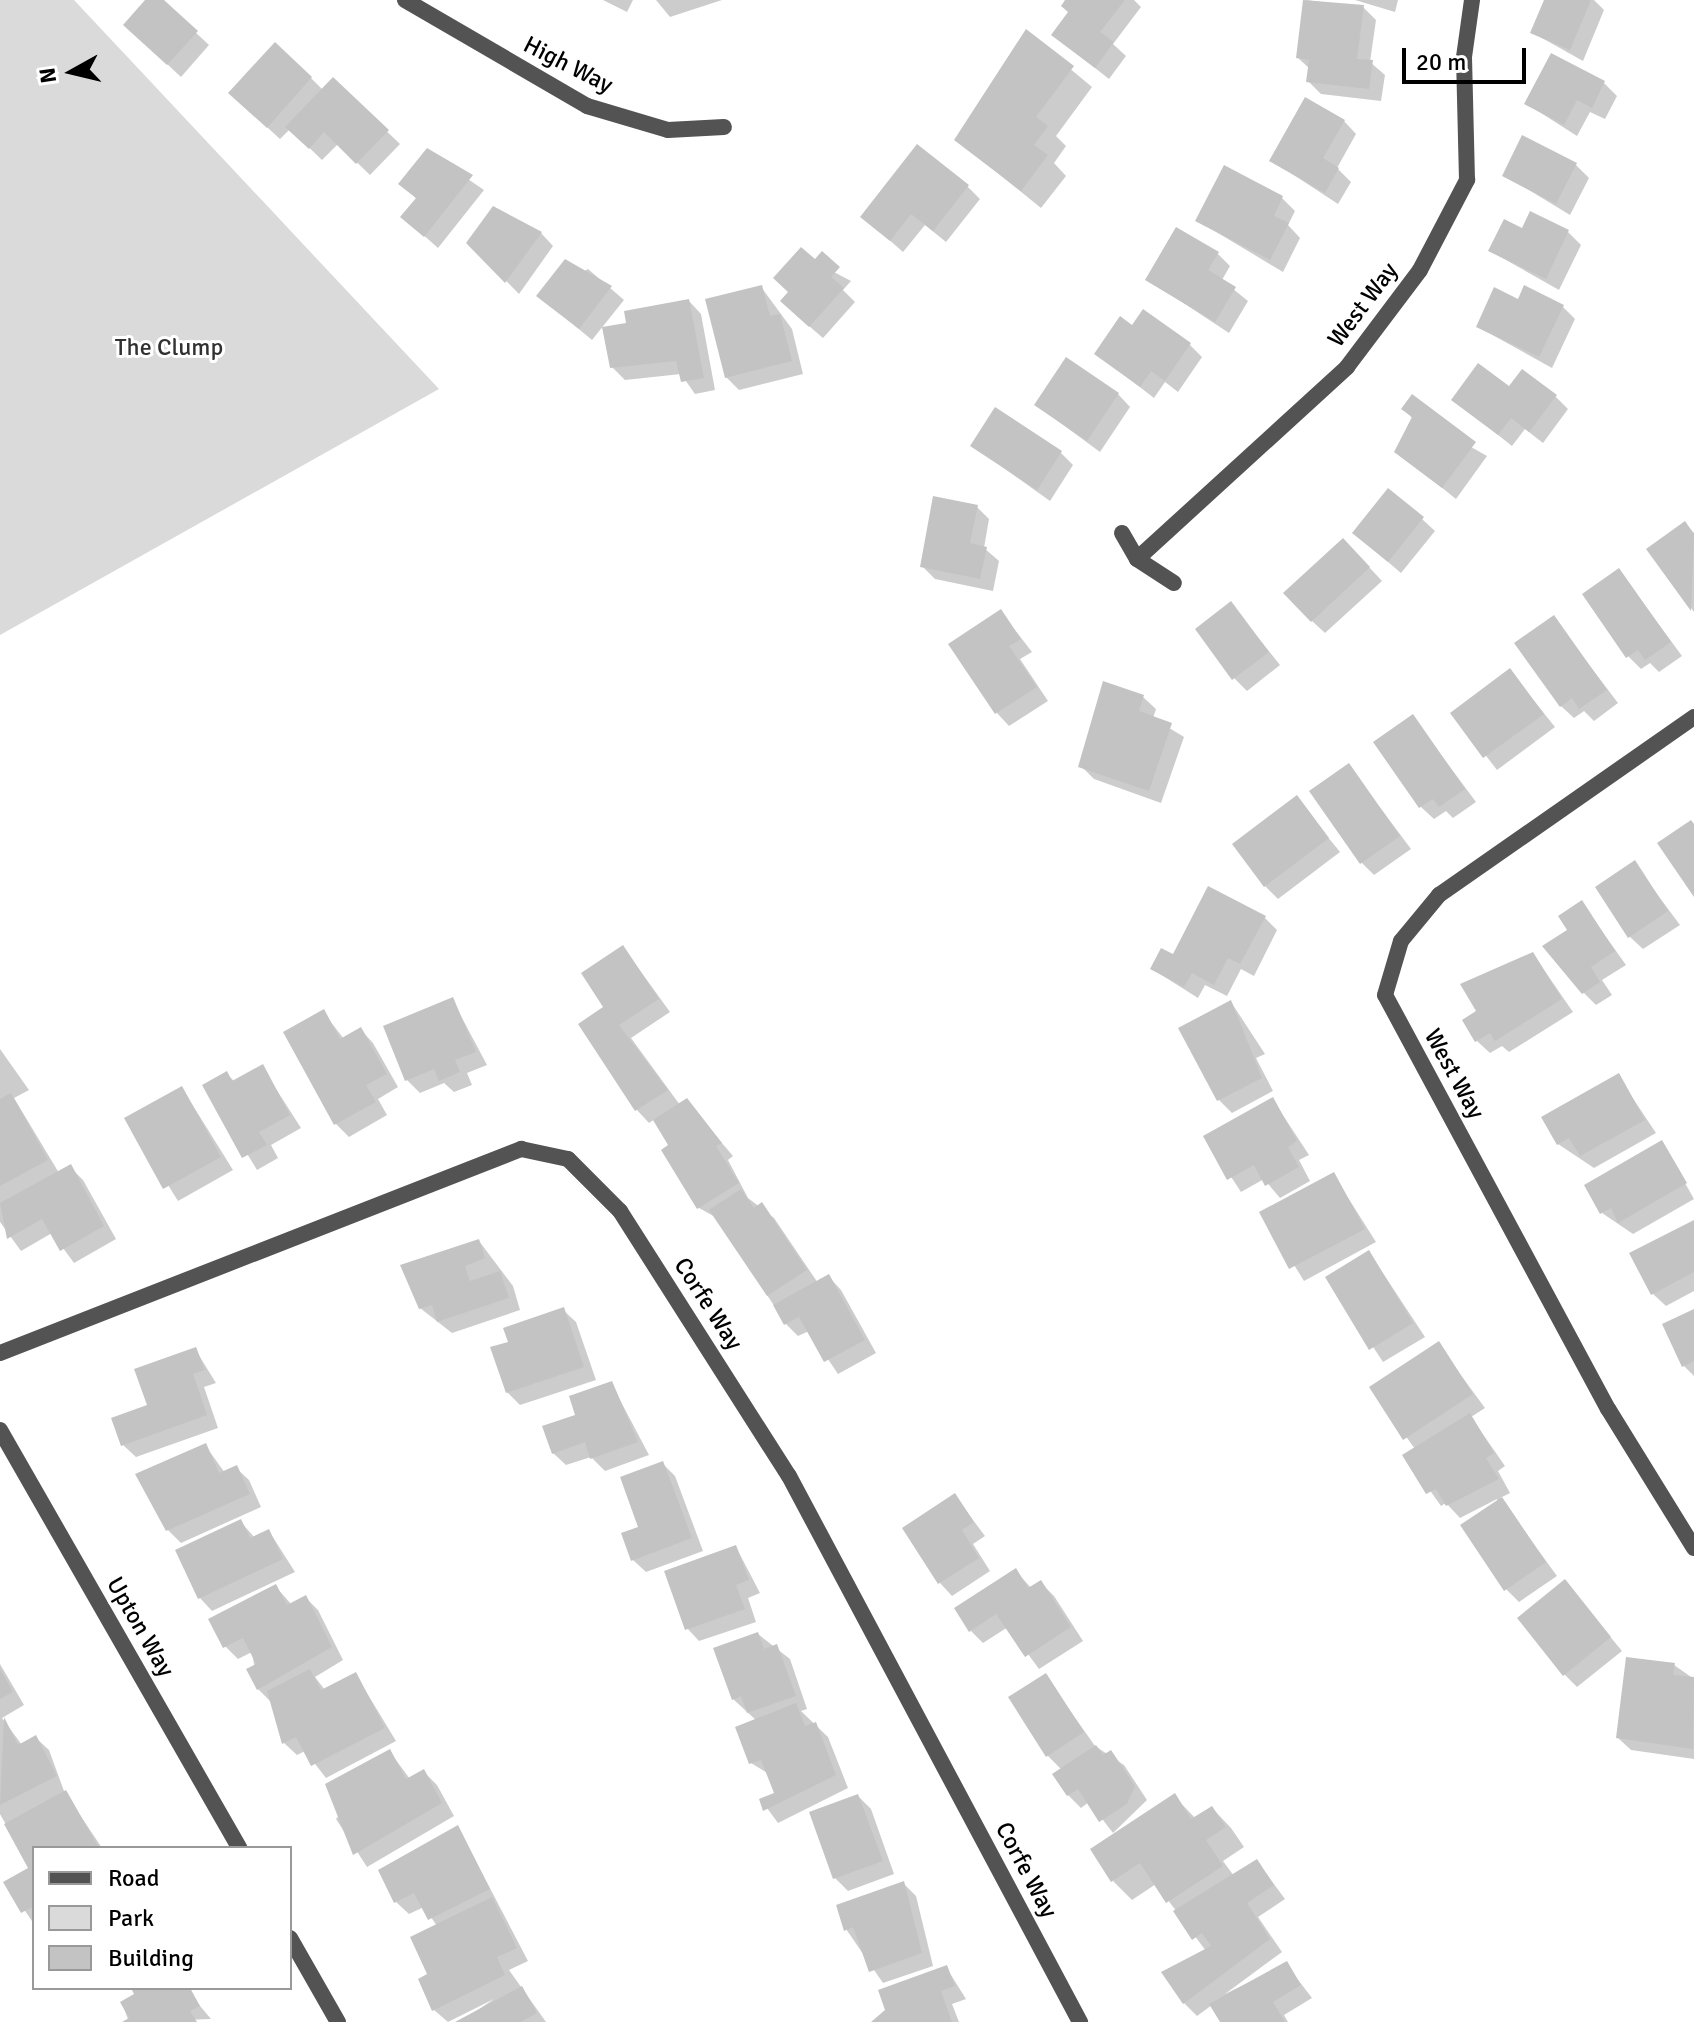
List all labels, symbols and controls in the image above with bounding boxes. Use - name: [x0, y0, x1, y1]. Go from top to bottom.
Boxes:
- street label: High Way: [519, 30, 617, 100]
- north arrow: [32, 32, 112, 112]
- scale bar: [1406, 32, 1530, 82]
- text: 20 m: [1416, 47, 1466, 77]
- text: N: [33, 66, 62, 85]
- street label: West Way: [1322, 257, 1404, 353]
- park label: The Clump: [115, 334, 223, 362]
- street label: West Way: [1418, 1024, 1490, 1124]
- street label: Corfe Way: [668, 1253, 748, 1355]
- street label: Upton Way: [100, 1572, 180, 1682]
- street label: Corfe Way: [989, 1817, 1063, 1923]
- legend: [32, 1846, 292, 1990]
- text: Road: [108, 1863, 159, 1893]
- text: Park: [108, 1903, 154, 1933]
- text: Building: [108, 1943, 194, 1973]

